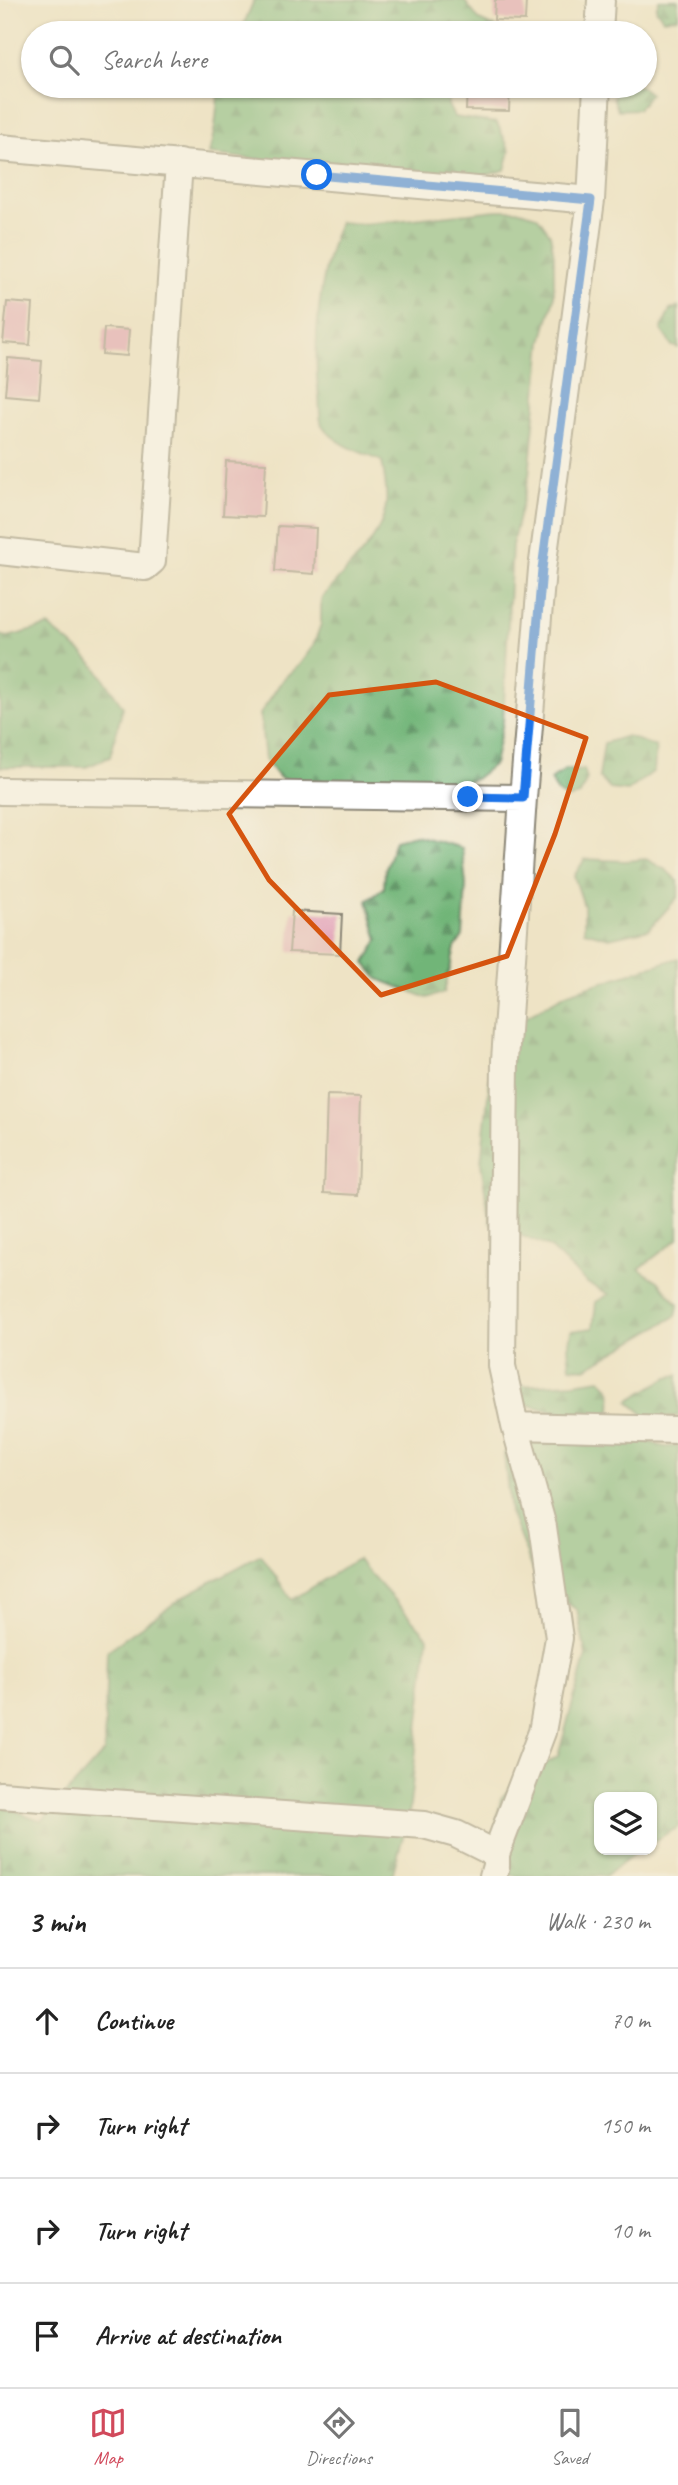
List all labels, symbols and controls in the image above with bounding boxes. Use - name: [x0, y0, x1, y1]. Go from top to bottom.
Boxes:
- search box: [21, 21, 657, 98]
- icon: search: [45, 41, 83, 79]
- text: Search here: [101, 43, 207, 76]
- route start: [301, 159, 332, 190]
- route end: [452, 781, 483, 812]
- map controls: [594, 1792, 657, 1855]
- button: layers: [594, 1792, 657, 1855]
- text: 3 min: [28, 1903, 85, 1941]
- text: Walk · 230 m: [546, 1907, 650, 1936]
- icon: ahead: [28, 2002, 66, 2040]
- text: Continue: [95, 2004, 173, 2037]
- text: 70 m: [611, 2006, 650, 2035]
- icon: right: [28, 2107, 66, 2145]
- text: Turn right: [95, 2109, 186, 2142]
- text: 150 m: [601, 2111, 650, 2140]
- icon: right: [28, 2212, 66, 2250]
- text: Turn right: [95, 2214, 186, 2247]
- text: 10 m: [611, 2216, 650, 2245]
- icon: arrive: [28, 2317, 66, 2355]
- text: Arrive at destination: [95, 2319, 281, 2352]
- tab: Map: [89, 2404, 127, 2470]
- tab: Directions: [306, 2404, 372, 2470]
- tab: Saved: [551, 2404, 589, 2470]

